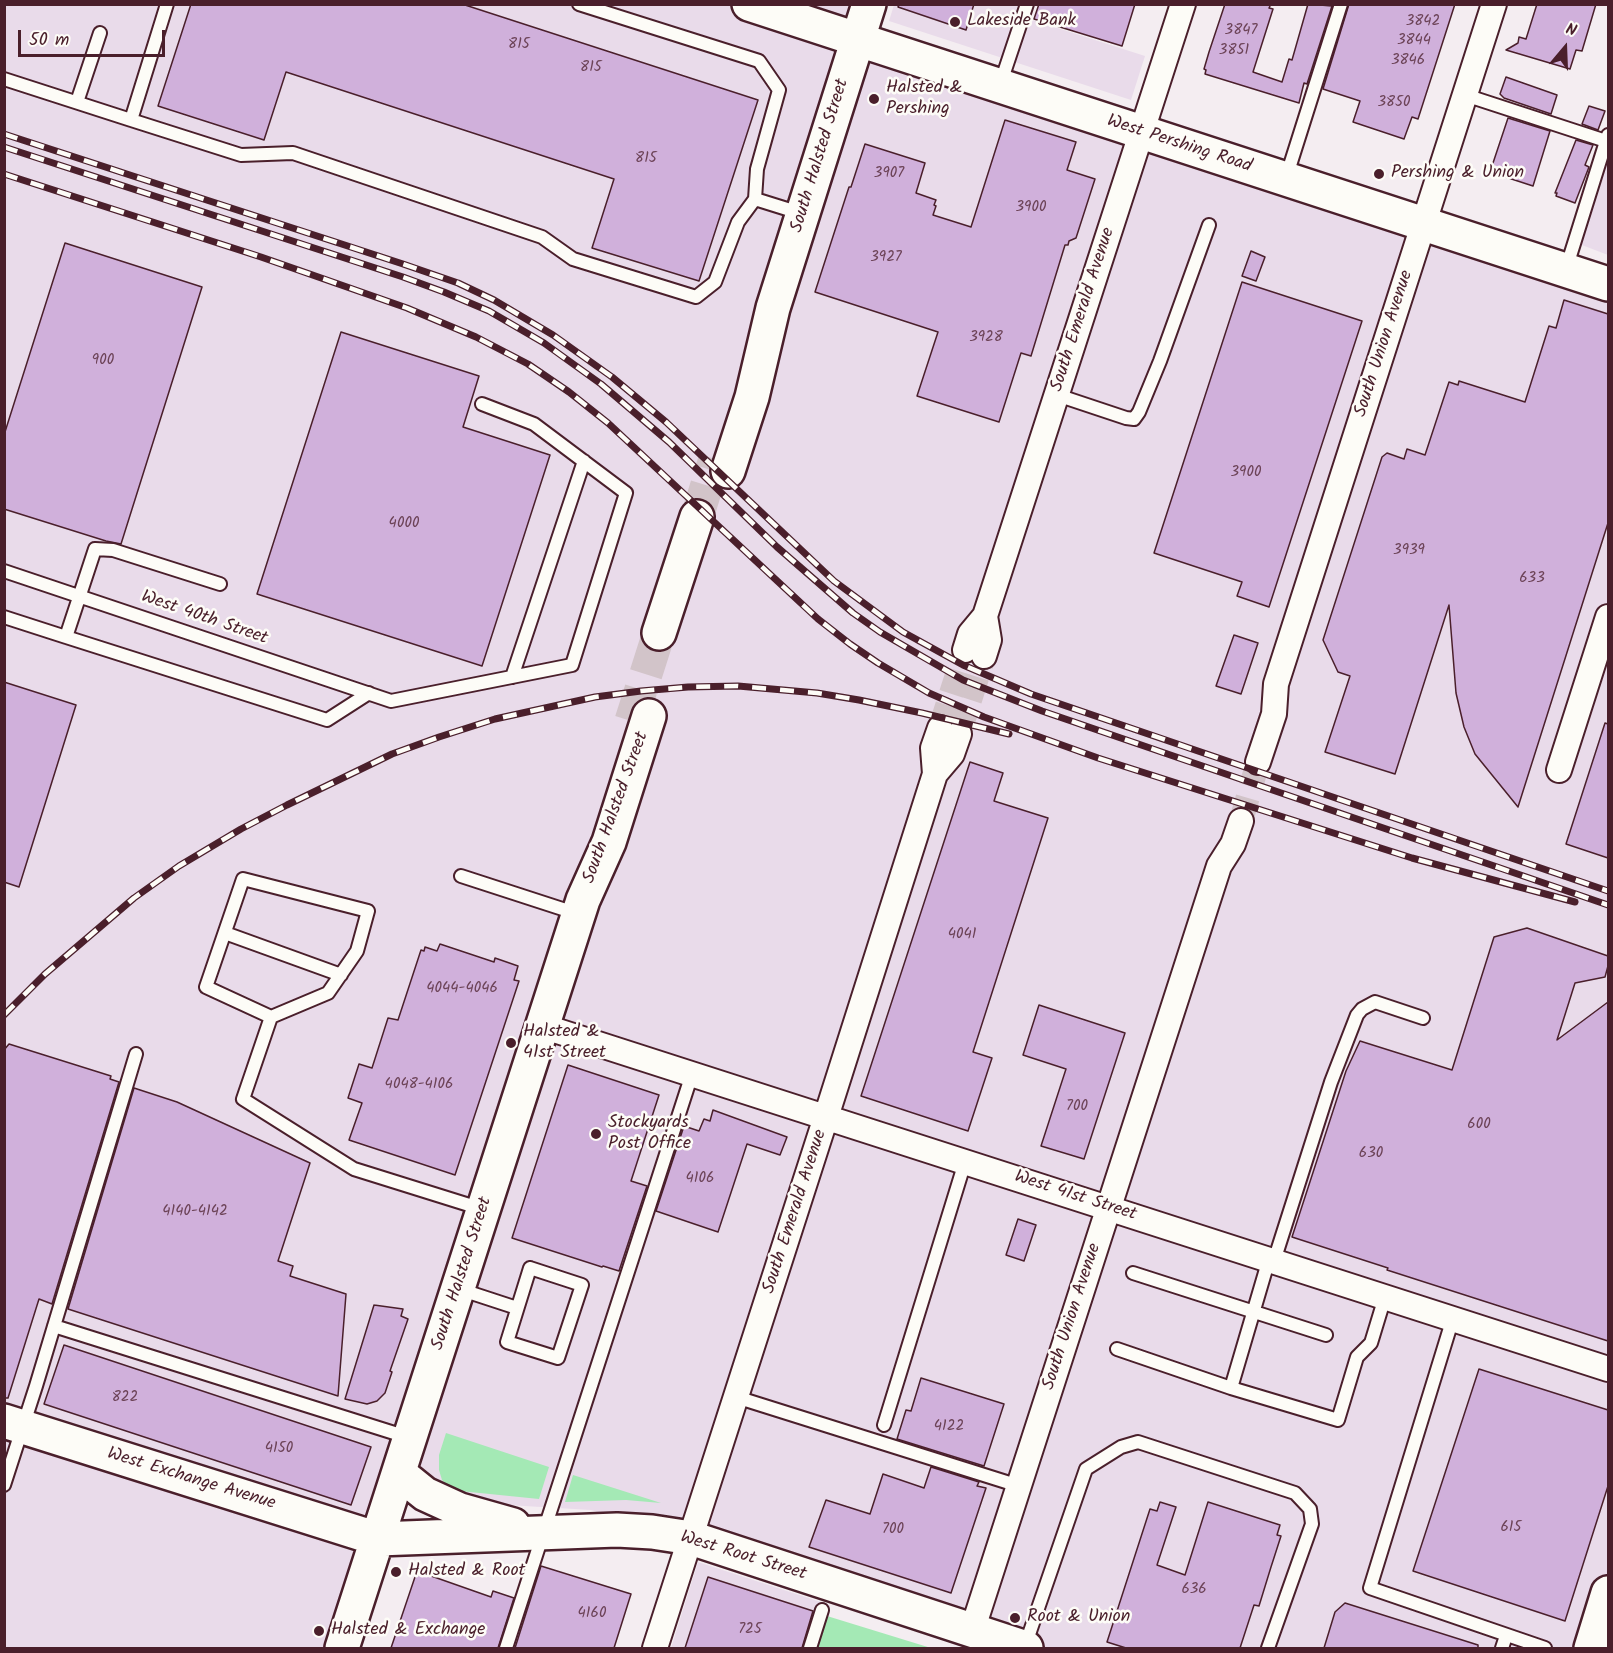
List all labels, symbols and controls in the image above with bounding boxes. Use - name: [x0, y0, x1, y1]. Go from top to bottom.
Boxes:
- place label: Lakeside Bank: [967, 11, 1076, 33]
- house number: 3842: [1406, 13, 1440, 31]
- marker: Lakeside Bank: [948, 15, 962, 29]
- text: N: [1562, 17, 1580, 44]
- scale bar: [21, 18, 168, 56]
- north arrow: [1535, 18, 1595, 78]
- house number: 3847: [1225, 22, 1257, 40]
- text: 50 m: [29, 26, 69, 55]
- house number: 3844: [1397, 32, 1431, 50]
- house number: 815: [508, 36, 530, 54]
- house number: 3851: [1219, 42, 1249, 60]
- house number: 3846: [1391, 52, 1425, 70]
- house number: 815: [580, 59, 602, 77]
- street label: South Halsted Street: [787, 76, 855, 236]
- place label: Halsted & Pershing: [886, 78, 963, 121]
- marker: Halsted & Pershing: [867, 92, 881, 106]
- house number: 3850: [1377, 94, 1411, 112]
- street label: West Pershing Road: [1104, 111, 1254, 179]
- house number: 815: [635, 150, 657, 168]
- place label: Pershing & Union: [1391, 163, 1524, 185]
- house number: 3907: [874, 165, 904, 183]
- marker: Pershing & Union: [1372, 167, 1386, 181]
- house number: 3900: [1016, 199, 1046, 217]
- street label: South Emerald Avenue: [1047, 225, 1121, 395]
- house number: 3927: [870, 249, 902, 267]
- street label: South Union Avenue: [1351, 268, 1419, 420]
- house number: 3928: [969, 329, 1003, 347]
- house number: 900: [92, 352, 114, 370]
- house number: 3900: [1231, 464, 1261, 482]
- house number: 4000: [389, 515, 419, 533]
- house number: 3939: [1393, 542, 1425, 560]
- house number: 633: [1519, 570, 1545, 588]
- street label: West 40th Street: [138, 587, 270, 651]
- street label: South Halsted Street: [580, 729, 654, 887]
- house number: 4041: [948, 926, 976, 944]
- house number: 4044-4046: [426, 980, 498, 998]
- place label: Halsted & 41st Street: [523, 1022, 606, 1064]
- marker: Halsted & 41st Street: [504, 1036, 518, 1050]
- house number: 4048-4106: [385, 1076, 453, 1094]
- house number: 700: [1066, 1098, 1088, 1116]
- place label: Stockyards Post Office: [608, 1113, 691, 1156]
- house number: 600: [1467, 1116, 1491, 1134]
- marker: Stockyards Post Office: [589, 1127, 603, 1141]
- street label: South Emerald Avenue: [759, 1127, 833, 1297]
- house number: 630: [1359, 1145, 1383, 1163]
- street label: West 41st Street: [1011, 1167, 1139, 1227]
- house number: 4106: [686, 1170, 714, 1188]
- street label: South Halsted Street: [428, 1195, 498, 1353]
- house number: 4140-4142: [162, 1203, 228, 1221]
- street label: South Union Avenue: [1039, 1241, 1107, 1393]
- house number: 822: [112, 1389, 138, 1407]
- house number: 4122: [934, 1418, 964, 1436]
- house number: 4150: [265, 1440, 293, 1458]
- street label: West Exchange Avenue: [104, 1444, 278, 1516]
- house number: 615: [1500, 1519, 1522, 1537]
- house number: 700: [882, 1521, 904, 1539]
- street label: West Root Street: [677, 1528, 809, 1586]
- place label: Halsted & Root: [408, 1561, 526, 1583]
- marker: Halsted & Root: [389, 1565, 403, 1579]
- house number: 636: [1181, 1581, 1207, 1599]
- house number: 4160: [578, 1605, 606, 1623]
- place label: Root & Union: [1027, 1607, 1130, 1629]
- marker: Root & Union: [1008, 1611, 1022, 1625]
- place label: Halsted & Exchange: [331, 1620, 485, 1642]
- house number: 725: [738, 1621, 762, 1639]
- marker: Halsted & Exchange: [312, 1624, 326, 1638]

